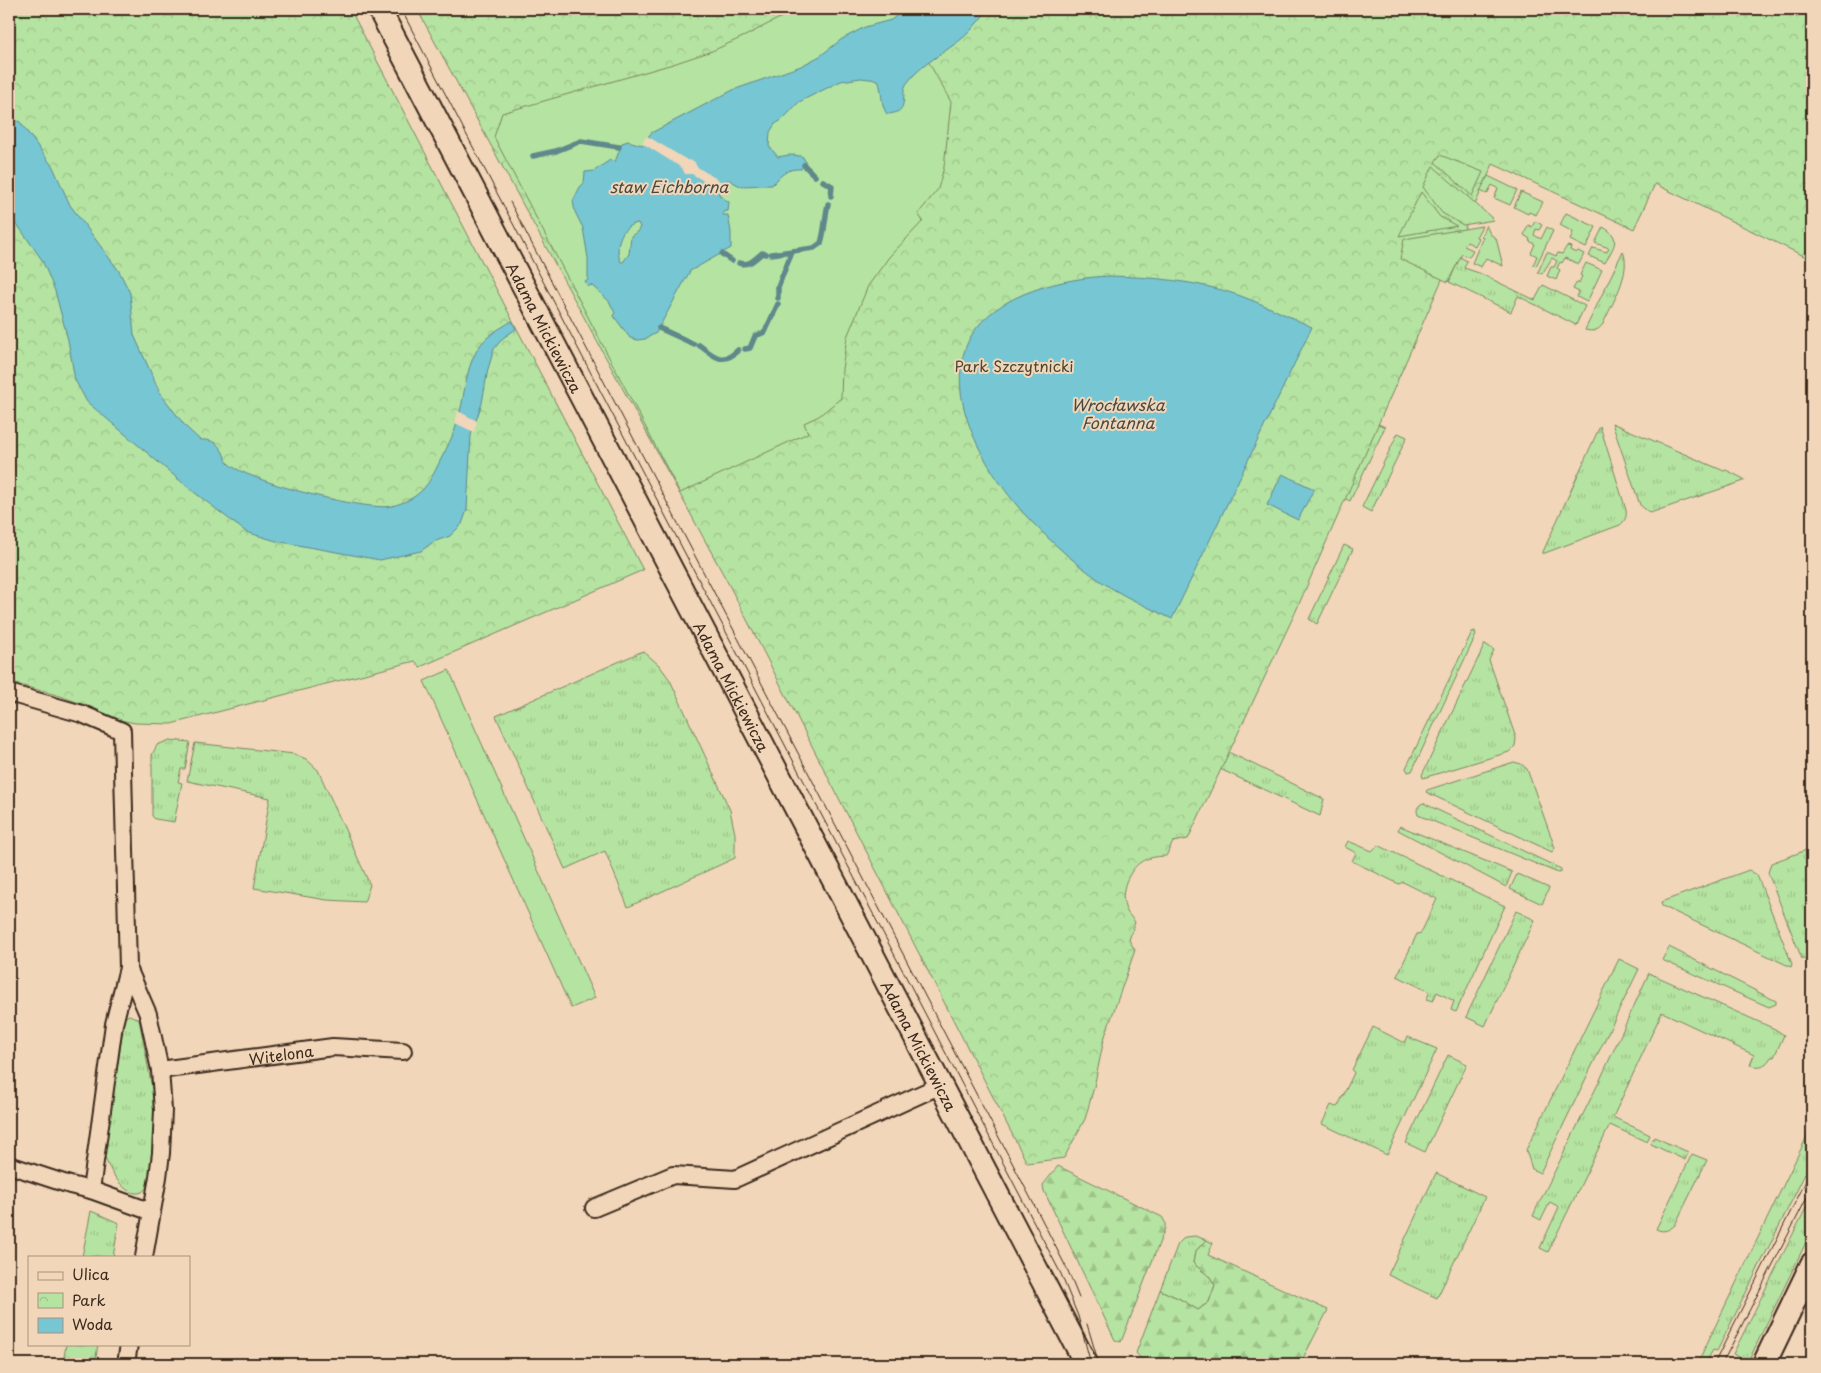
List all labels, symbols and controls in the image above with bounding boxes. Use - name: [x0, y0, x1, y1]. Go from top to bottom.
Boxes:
- water label: staw Eichborna: [610, 174, 729, 198]
- street label: Adama Mickiewicza: [502, 258, 589, 397]
- park label: Park Szczytnicki: [954, 354, 1074, 377]
- water label: Wrocławska Fontanna: [1071, 392, 1166, 434]
- street label: Adama Mickiewicza: [689, 617, 776, 756]
- street label: Adama Mickiewicza: [876, 976, 963, 1115]
- street label: Witelona: [247, 1038, 315, 1070]
- legend: [28, 1256, 190, 1346]
- text: Ulica: [72, 1262, 110, 1285]
- text: Park: [72, 1288, 106, 1311]
- text: Woda: [72, 1312, 113, 1335]

